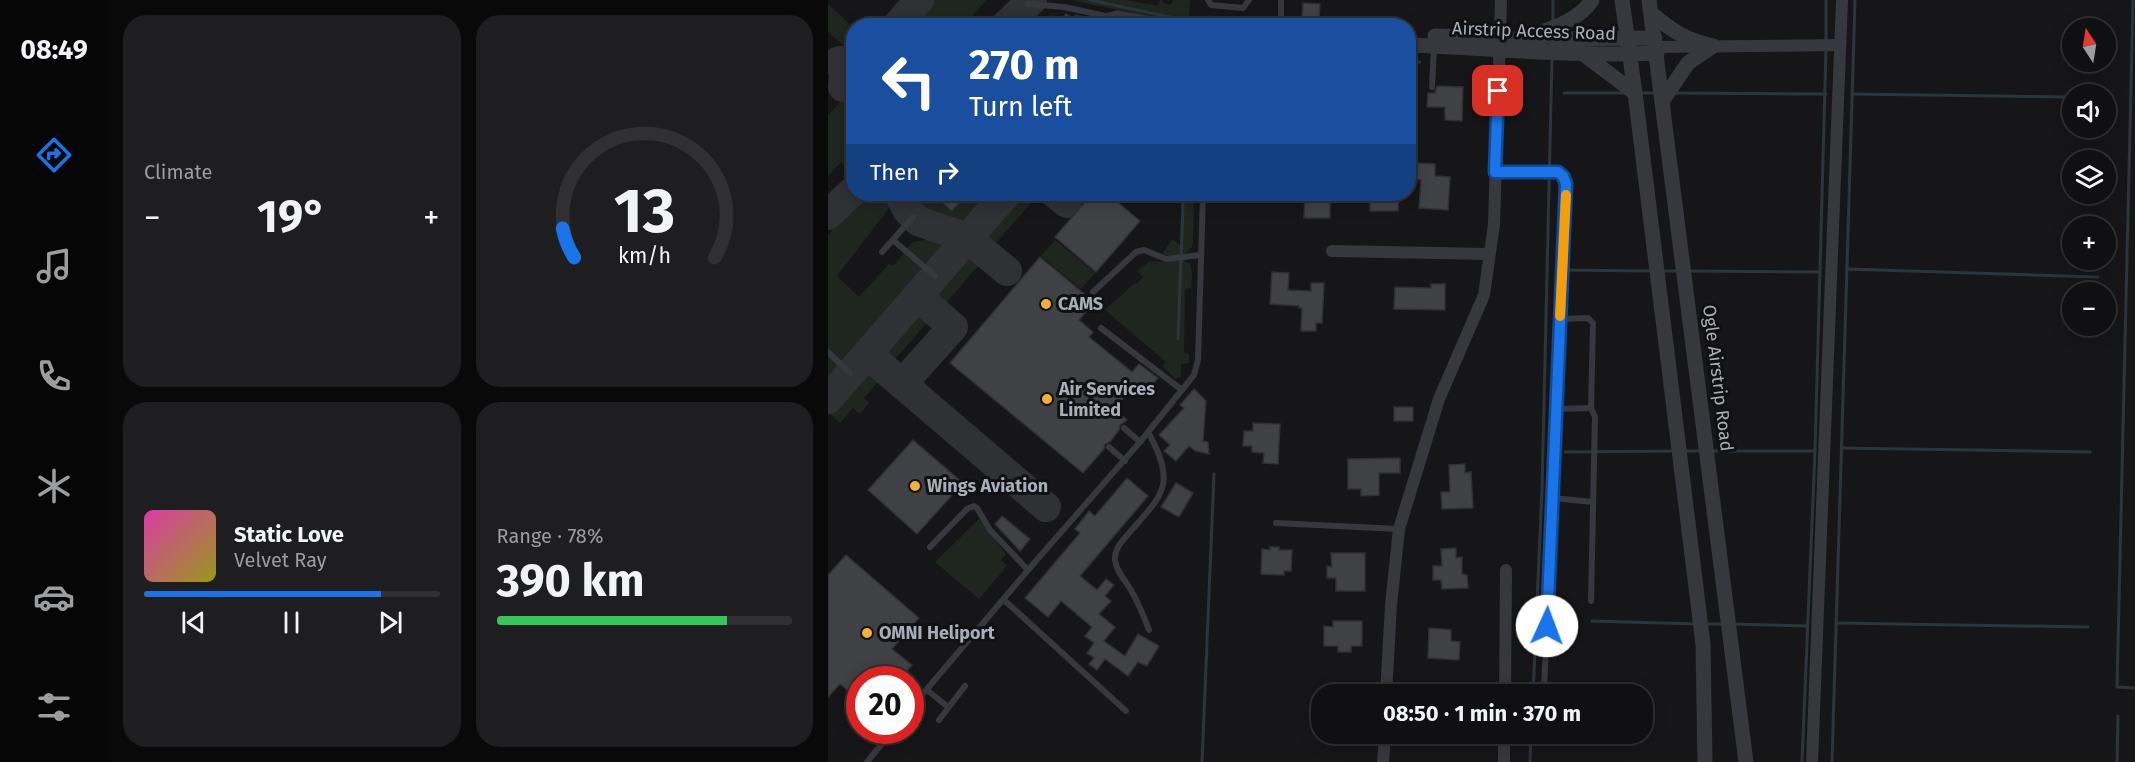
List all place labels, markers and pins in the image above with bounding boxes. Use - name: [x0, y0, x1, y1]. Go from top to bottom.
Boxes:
- pin: [1472, 65, 1523, 116]
- place label: CAMS: [1058, 293, 1103, 315]
- marker: CAMS: [1039, 297, 1053, 311]
- place label: Air Services Limited: [1058, 378, 1155, 421]
- marker: Air Services Limited: [1040, 392, 1054, 406]
- place label: Wings Aviation: [927, 475, 1048, 497]
- marker: Wings Aviation: [908, 479, 922, 493]
- place label: OMNI Heliport: [879, 622, 996, 644]
- marker: OMNI Heliport: [860, 626, 874, 640]

